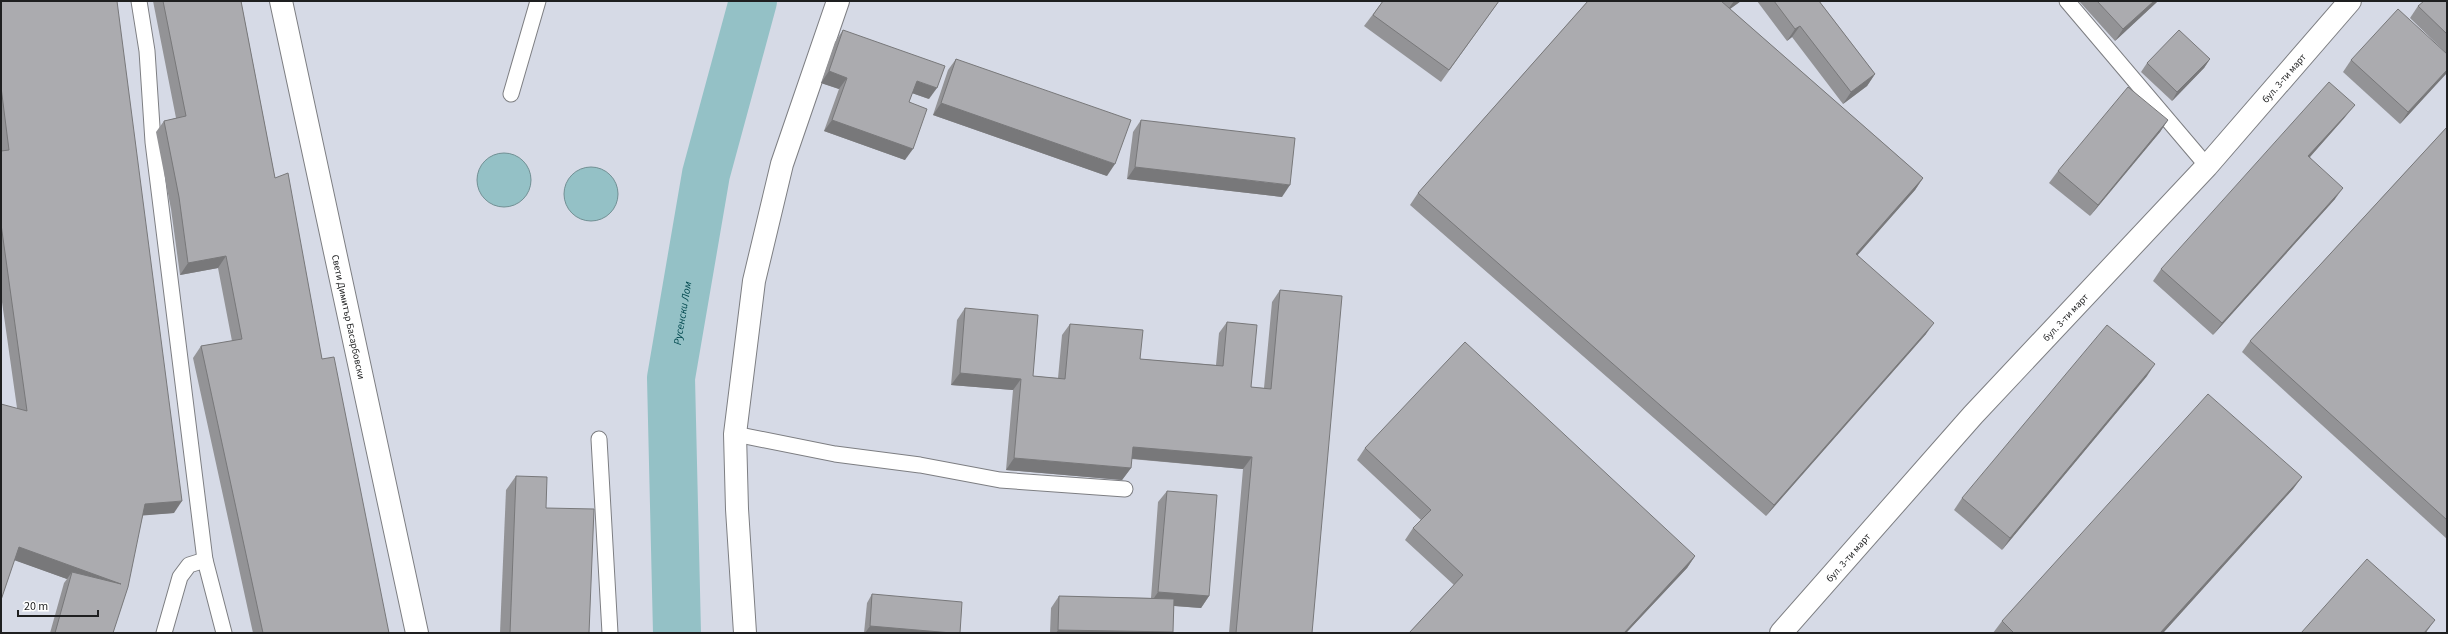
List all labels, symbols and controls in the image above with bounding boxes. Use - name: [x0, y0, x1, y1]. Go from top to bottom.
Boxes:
- street label: бул. 3-ти март: [2259, 50, 2310, 106]
- street label: Свети Димитър Басарбовски: [328, 253, 368, 381]
- water label: Русенски Лом: [670, 280, 695, 346]
- street label: бул. 3-ти март: [2040, 290, 2092, 345]
- street label: бул. 3-ти март: [1823, 530, 1874, 585]
- scale bar: [18, 592, 98, 618]
- text: 20 m: [24, 598, 48, 615]

